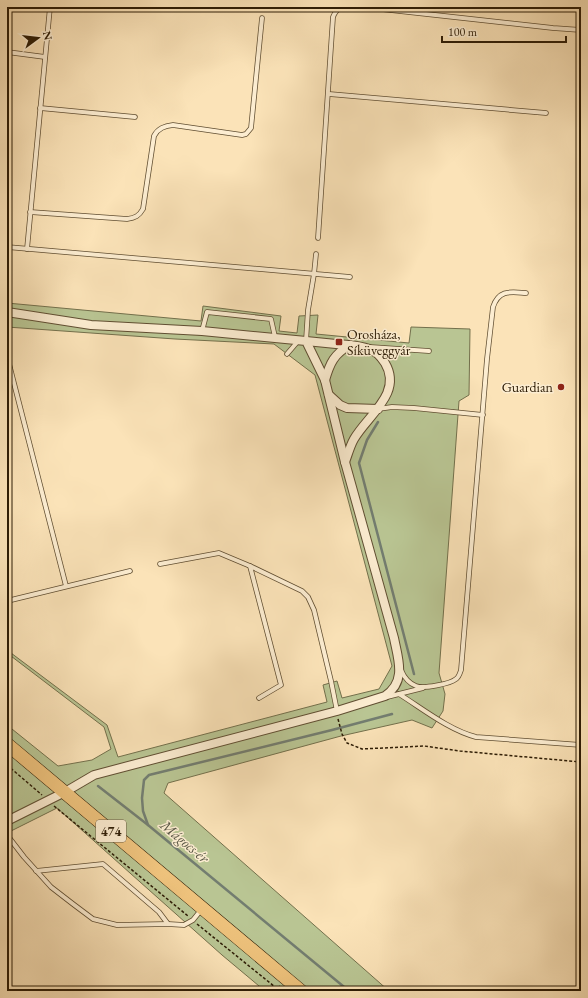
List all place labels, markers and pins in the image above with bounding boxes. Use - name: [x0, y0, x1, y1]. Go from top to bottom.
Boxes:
- place label: Orosháza, Síküveggyár: [347, 325, 411, 359]
- marker: Orosháza, Síküveggyár: [334, 337, 344, 347]
- place label: Guardian: [502, 378, 554, 396]
- marker: Guardian: [556, 382, 566, 392]

